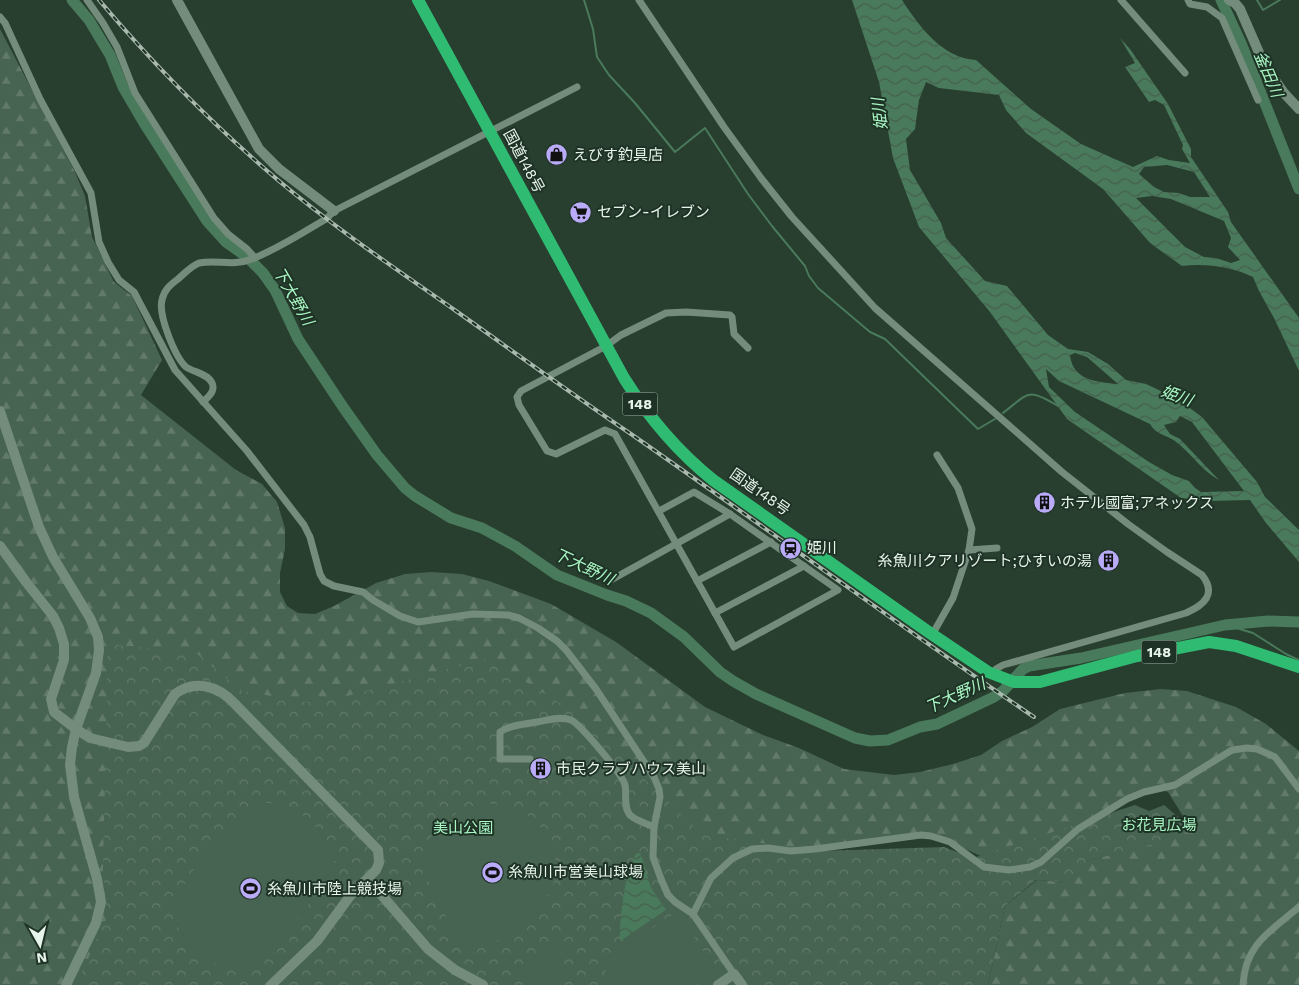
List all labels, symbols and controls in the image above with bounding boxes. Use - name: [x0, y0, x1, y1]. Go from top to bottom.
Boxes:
- water label: 釜田川: [1250, 48, 1287, 102]
- water label: 姫川: [868, 95, 891, 131]
- street label: 国道148号: [500, 126, 548, 196]
- shop icon: えびす釣具店: [545, 143, 569, 167]
- place label: えびす釣具店: [573, 146, 663, 164]
- supermarket icon: セブン-イレブン: [569, 200, 593, 224]
- place label: セブン-イレブン: [597, 203, 710, 221]
- water label: 下大野川: [269, 264, 319, 330]
- water label: 姫川: [1159, 381, 1197, 411]
- road number: 148: [622, 392, 658, 416]
- street label: 国道148号: [726, 465, 794, 519]
- building icon: ホテル國富;アネックス: [1032, 491, 1056, 515]
- place label: ホテル國富;アネックス: [1060, 494, 1214, 512]
- station icon: 姫川: [779, 536, 803, 560]
- place label: 姫川: [807, 539, 837, 557]
- water label: 下大野川: [551, 544, 619, 589]
- building icon: 糸魚川クアリゾート;ひすいの湯: [1096, 549, 1120, 573]
- place label: 糸魚川クアリゾート;ひすいの湯: [878, 552, 1092, 570]
- road number: 148: [1142, 640, 1176, 664]
- water label: 下大野川: [922, 673, 990, 717]
- building icon: 市民クラブハウス美山: [528, 757, 552, 781]
- place label: 市民クラブハウス美山: [556, 760, 706, 778]
- park label: お花見広場: [1121, 816, 1197, 834]
- park label: 美山公園: [433, 819, 493, 837]
- sports icon: 糸魚川市営美山球場: [480, 860, 504, 884]
- place label: 糸魚川市営美山球場: [508, 863, 643, 881]
- sports icon: 糸魚川市陸上競技場: [239, 877, 263, 901]
- place label: 糸魚川市陸上競技場: [267, 880, 402, 898]
- north arrow: [15, 920, 65, 970]
- text: N: [36, 949, 48, 967]

